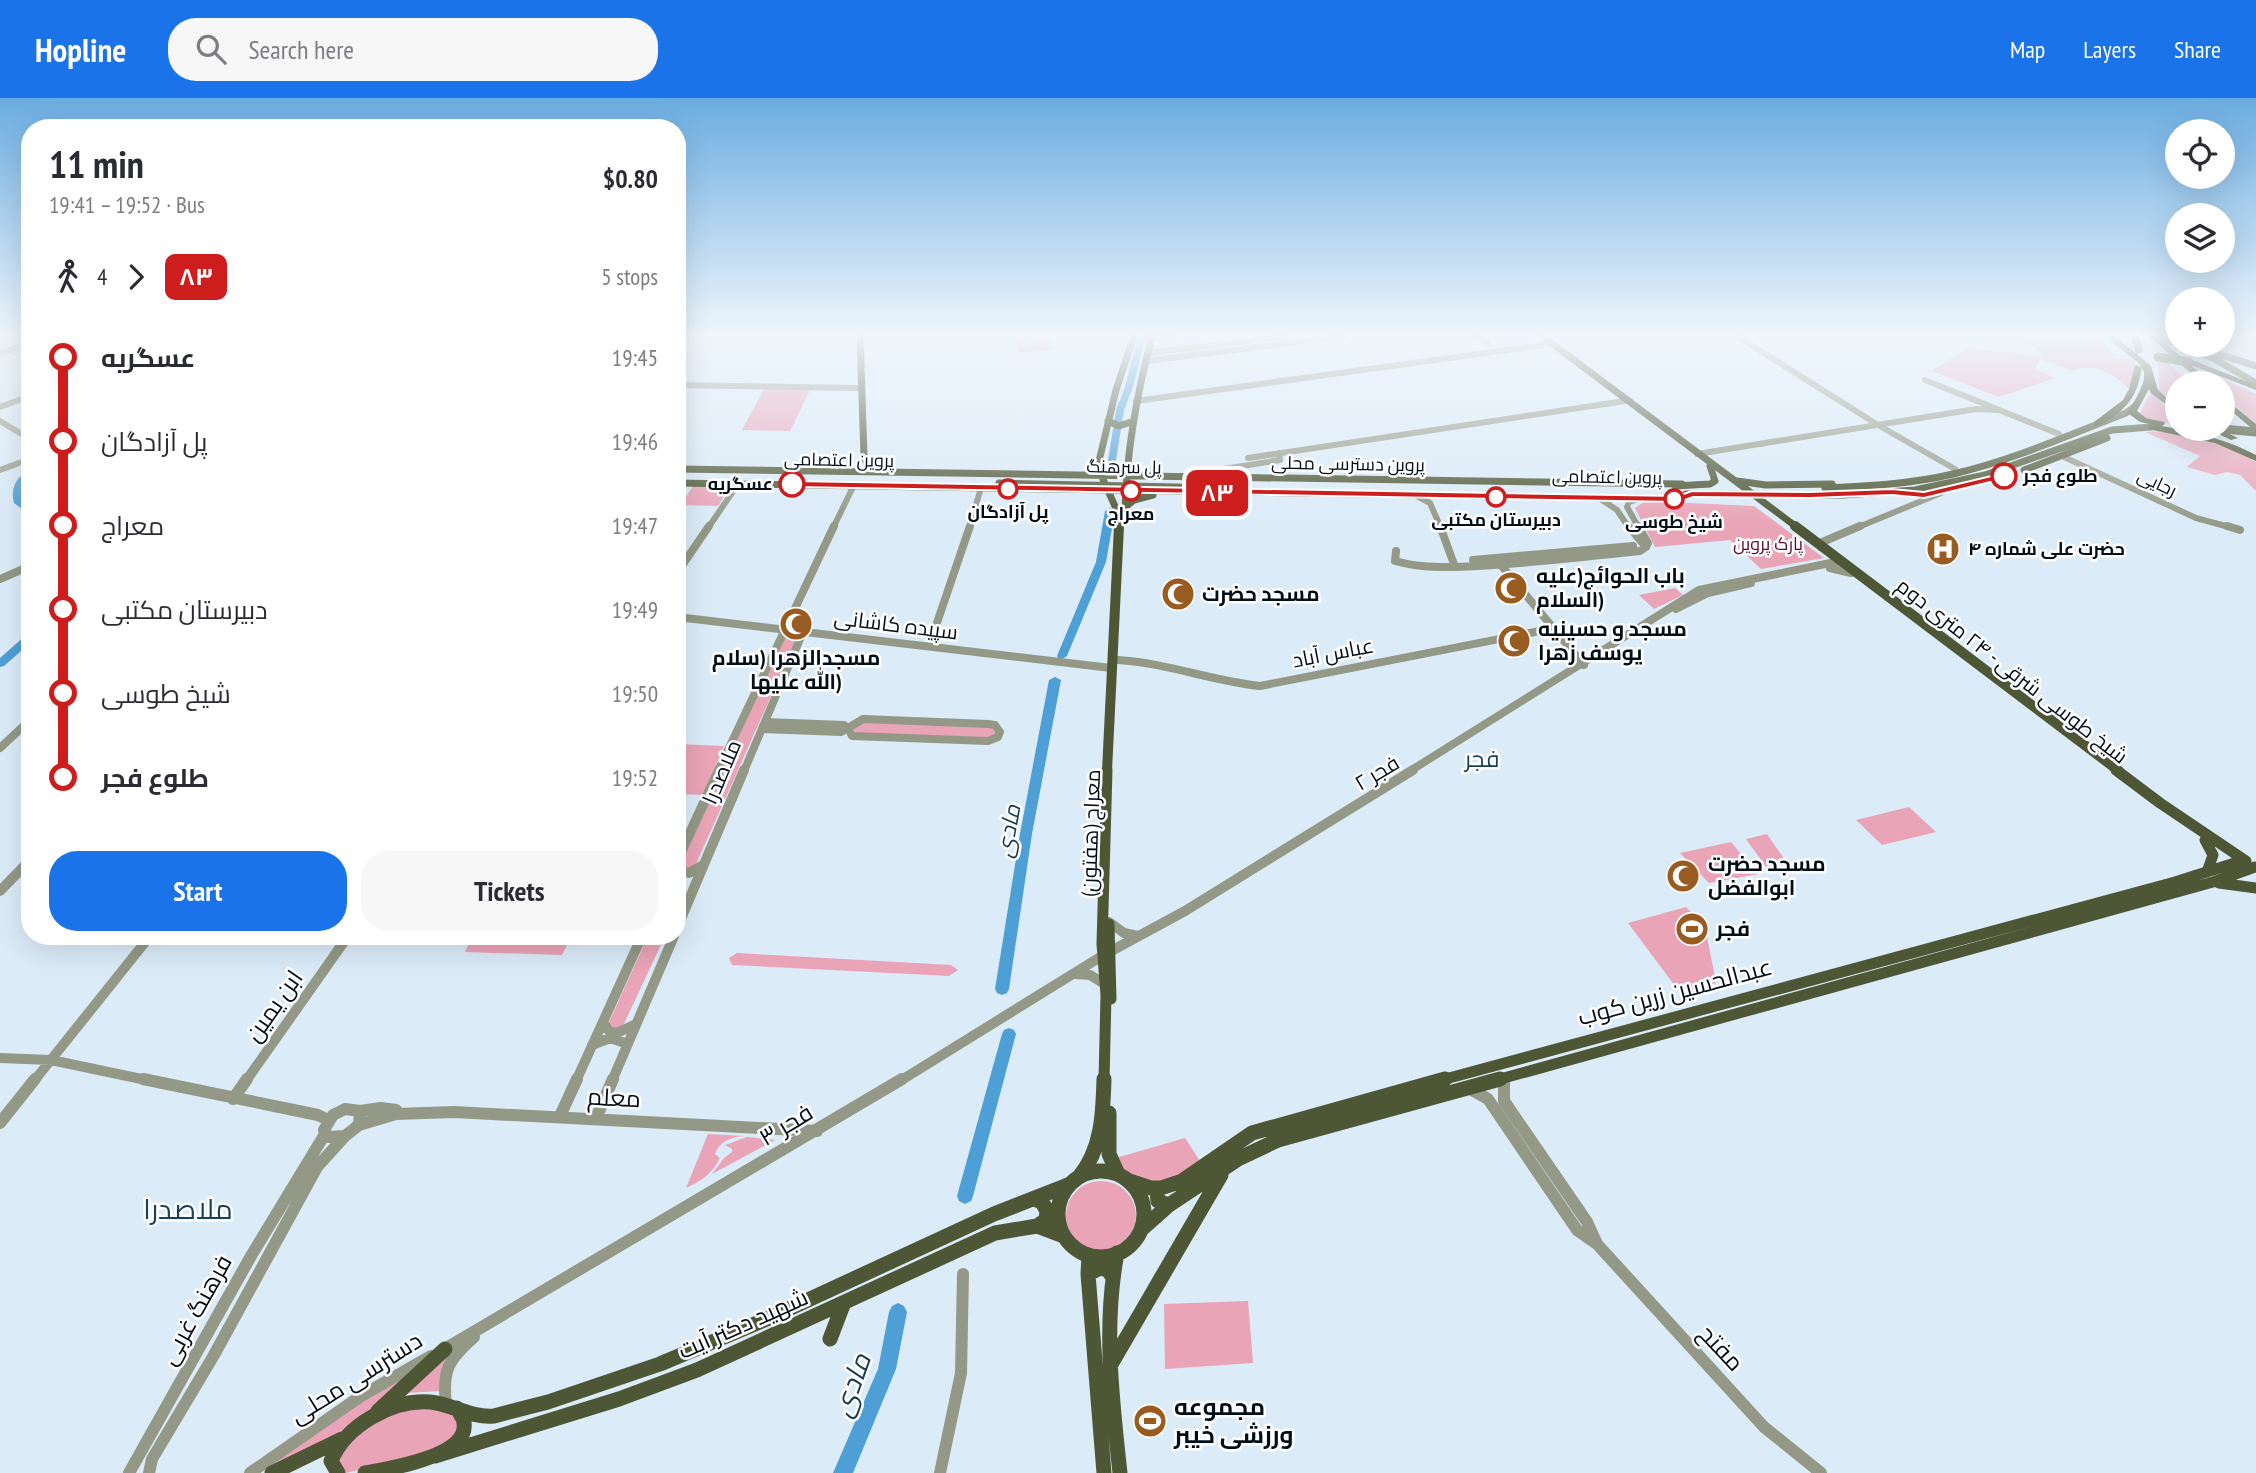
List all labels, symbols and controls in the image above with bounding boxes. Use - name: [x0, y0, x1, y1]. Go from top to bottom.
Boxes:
- search box: [168, 18, 658, 81]
- text: Hopline: [35, 28, 126, 71]
- icon: search: [192, 30, 230, 68]
- text: Search here: [248, 33, 354, 66]
- text: Map: [2010, 34, 2045, 65]
- text: Layers: [2083, 34, 2136, 65]
- text: Share: [2174, 34, 2221, 65]
- map controls: [2165, 119, 2235, 441]
- button: locate: [2165, 119, 2235, 189]
- text: 11 min: [49, 139, 144, 188]
- text: $0.80: [603, 162, 658, 195]
- text: 19:41 – 19:52 · Bus: [49, 190, 205, 219]
- button: layers: [2165, 203, 2235, 273]
- icon: walk: [49, 258, 87, 296]
- icon: forward: [117, 258, 155, 296]
- text: ۸۳: [179, 261, 213, 292]
- text: 4: [97, 262, 107, 291]
- text: 5 stops: [601, 262, 658, 291]
- button: +: [2165, 287, 2235, 357]
- text: عسگریه: [101, 341, 195, 374]
- text: 19:45: [612, 343, 658, 372]
- button: −: [2165, 371, 2235, 441]
- text: پل آزادگان: [101, 425, 208, 458]
- text: 19:46: [612, 427, 658, 456]
- street label: پروین اعتصامی: [784, 447, 894, 473]
- street label: پروین دسترسی محلی: [1271, 451, 1425, 477]
- street label: پل سرهنگ: [1086, 454, 1162, 480]
- marker: طلوع فجر: [1991, 463, 2017, 489]
- street label: پروین اعتصامی: [1552, 464, 1662, 490]
- place label: طلوع فجر: [2022, 464, 2098, 488]
- street label: رجایی: [2134, 464, 2181, 502]
- line badge: ۸۳: [1186, 470, 1248, 516]
- marker: عسگریه: [779, 471, 805, 497]
- place label: عسگریه: [708, 472, 773, 495]
- text: ۸۳: [1200, 477, 1234, 508]
- marker: پل آزادگان: [998, 479, 1018, 499]
- marker: معراج: [1121, 481, 1141, 501]
- marker: دبیرستان مکتبی: [1486, 487, 1506, 507]
- marker: شیخ طوسی: [1664, 489, 1684, 509]
- place label: پل آزادگان: [967, 500, 1049, 524]
- place label: معراج: [1107, 502, 1155, 526]
- place label: دبیرستان مکتبی: [1431, 508, 1561, 531]
- text: معراج: [101, 509, 164, 542]
- place label: شیخ طوسی: [1625, 510, 1723, 534]
- text: 19:47: [612, 511, 658, 540]
- hospital icon: حضرت علی شماره ۴: [1924, 530, 1962, 568]
- park label: پارک پروین: [1733, 532, 1803, 556]
- place label: حضرت علی شماره ۴: [1968, 537, 2125, 560]
- place label: باب الحوائج(علیه السلام): [1536, 562, 1685, 614]
- mosque icon: باب الحوائج(علیه السلام): [1492, 569, 1530, 607]
- street label: شیخ طوسی شرقی - ۲۴ متری دوم: [1890, 572, 2134, 770]
- mosque icon: مسجد حضرت: [1159, 575, 1197, 613]
- place label: مسجد حضرت: [1202, 580, 1320, 607]
- text: دبیرستان مکتبی: [101, 593, 268, 626]
- text: 19:49: [612, 595, 658, 624]
- street label: سپیده کاشانی: [833, 604, 960, 646]
- mosque icon: مسجدالزهرا (سلام الله علیها): [777, 605, 815, 643]
- place label: مسجد و حسینیه یوسف زهرا: [1538, 615, 1687, 666]
- mosque icon: مسجد و حسینیه یوسف زهرا: [1495, 622, 1533, 660]
- street label: عباس آباد: [1290, 631, 1376, 674]
- place label: مسجدالزهرا (سلام الله علیها): [712, 644, 880, 695]
- text: شیخ طوسی: [101, 677, 231, 710]
- text: 19:50: [612, 679, 658, 708]
- street label: ملاصدرا: [696, 736, 747, 808]
- district label: فجر: [1463, 744, 1499, 773]
- street label: فجر ۲: [1350, 749, 1404, 796]
- text: طلوع فجر: [101, 761, 209, 794]
- text: 19:52: [612, 763, 658, 792]
- street label: معراج (هفتون): [1075, 769, 1107, 897]
- water label: مادی: [989, 802, 1026, 860]
- place label: مسجد حضرت ابوالفضل: [1708, 850, 1826, 901]
- button: Start: [49, 851, 347, 931]
- button: Tickets: [361, 851, 658, 931]
- mosque icon: مسجد حضرت ابوالفضل: [1664, 857, 1702, 895]
- sports icon: فجر: [1673, 910, 1711, 948]
- place label: فجر: [1715, 915, 1750, 942]
- street label: عبدالحسین زرین کوب: [1574, 951, 1775, 1032]
- street label: ابن یمین: [238, 964, 310, 1048]
- street label: معلم: [586, 1081, 642, 1115]
- street label: فجر ۳: [753, 1096, 818, 1153]
- district label: ملاصدرا: [143, 1190, 233, 1227]
- street label: فرهنگ غربی: [153, 1249, 239, 1370]
- street label: شهید دکتر آیت: [673, 1281, 813, 1366]
- street label: مفتح: [1691, 1318, 1751, 1378]
- street label: دسترسی محلی: [284, 1325, 428, 1431]
- water label: مادی: [822, 1347, 879, 1422]
- place label: مجموعه ورزشی خیبر: [1173, 1391, 1293, 1450]
- sports icon: مجموعه ورزشی خیبر: [1131, 1402, 1169, 1440]

